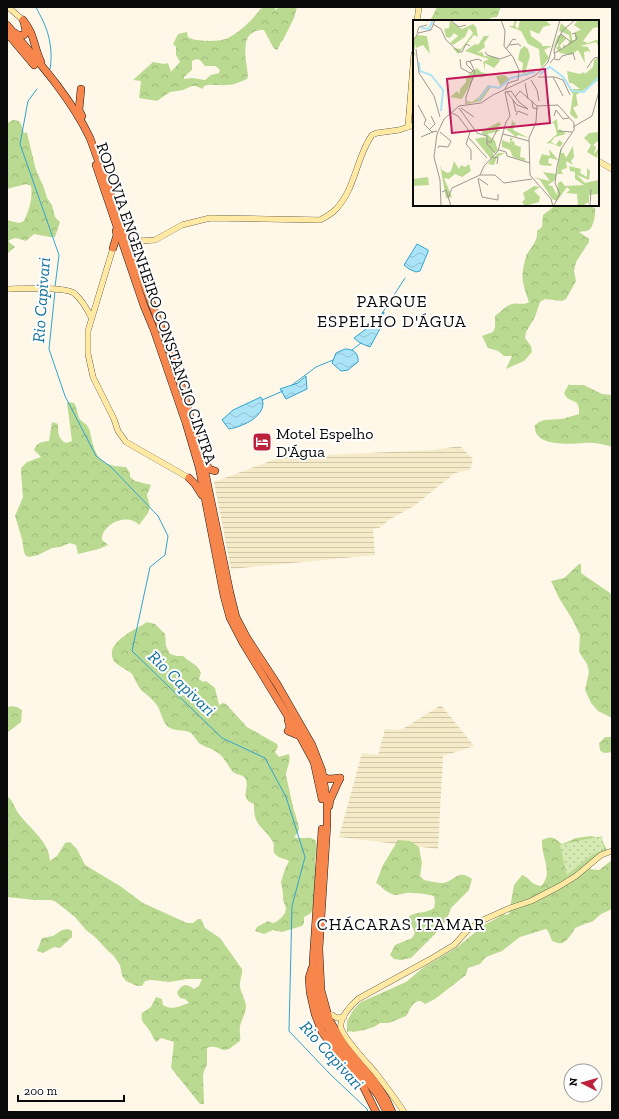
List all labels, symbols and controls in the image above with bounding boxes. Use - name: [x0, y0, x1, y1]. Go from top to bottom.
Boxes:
- inset map: [413, 20, 599, 206]
- street label: RODOVIA ENGENHEIRO CONSTANCIO CINTRA: [92, 140, 221, 467]
- water label: Rio Capivari: [28, 257, 54, 343]
- district label: PARQUE ESPELHO D'ÁGUA: [317, 291, 467, 331]
- place label: Motel Espelho D'Água: [276, 424, 373, 461]
- hotel icon: Motel Espelho D'Água: [251, 431, 273, 453]
- water label: Rio Capivari: [144, 646, 220, 720]
- district label: CHÁCARAS ITAMAR: [317, 914, 485, 934]
- water label: Rio Capivari: [296, 1017, 368, 1093]
- north arrow: [563, 1063, 603, 1103]
- scale bar: [18, 1077, 124, 1103]
- text: N: [567, 1077, 581, 1087]
- text: 200 m: [24, 1084, 58, 1098]

